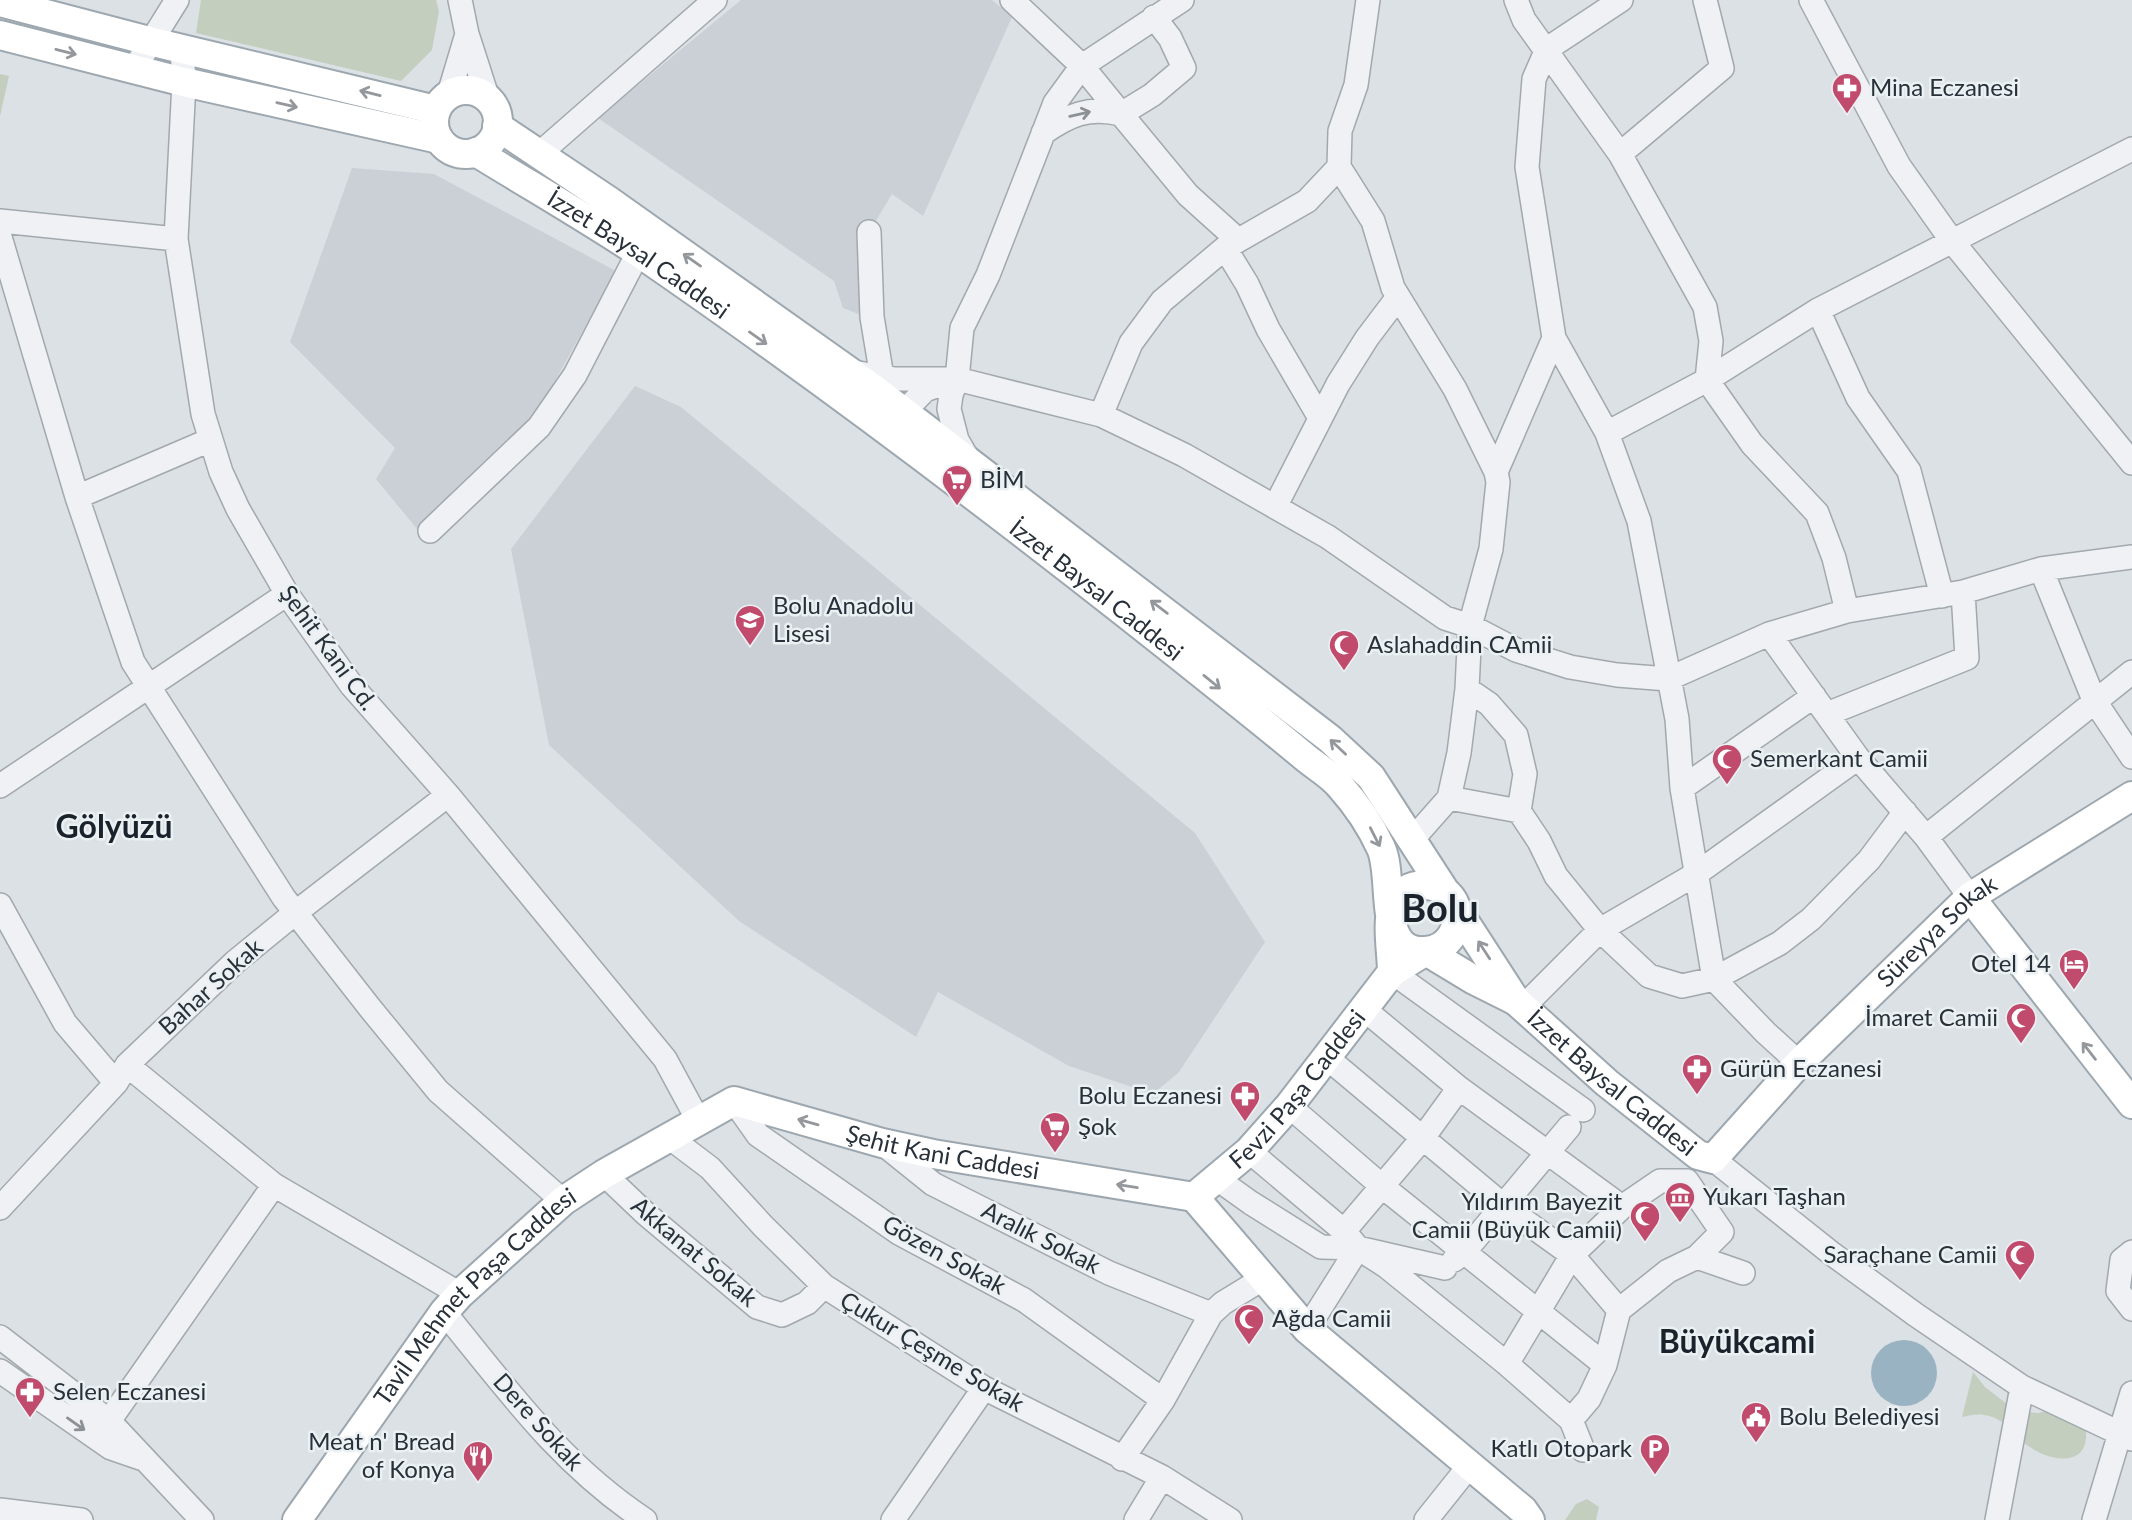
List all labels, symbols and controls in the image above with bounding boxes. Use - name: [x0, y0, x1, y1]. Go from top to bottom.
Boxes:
- one-way arrow: [54, 46, 77, 59]
- pharmacy icon: Mina Eczanesi: [1830, 71, 1864, 115]
- place label: Mina Eczanesi: [1870, 72, 2019, 101]
- one-way arrow: [359, 86, 382, 100]
- one-way arrow: [275, 99, 298, 112]
- one-way arrow: [1068, 107, 1091, 121]
- street label: İzzet Baysal Caddesi: [543, 183, 736, 324]
- one-way arrow: [683, 253, 702, 268]
- one-way arrow: [748, 331, 767, 345]
- supermarket icon: BİM: [940, 463, 974, 507]
- place label: BİM: [980, 464, 1025, 493]
- street label: İzzet Baysal Caddesi: [1004, 512, 1190, 666]
- street label: Şehit Kani Cd.: [274, 579, 384, 715]
- place label: Bolu Anadolu Lisesi: [773, 590, 914, 647]
- one-way arrow: [1150, 600, 1168, 615]
- school or university icon: Bolu Anadolu Lisesi: [733, 603, 767, 647]
- mosque icon: Aslahaddin CAmii: [1327, 628, 1361, 672]
- place label: Aslahaddin CAmii: [1367, 629, 1552, 658]
- one-way arrow: [1202, 674, 1220, 689]
- one-way arrow: [1330, 738, 1347, 755]
- mosque icon: Semerkant Camii: [1710, 742, 1744, 786]
- place label: Semerkant Camii: [1750, 743, 1928, 772]
- district label: Gölyüzü: [55, 806, 173, 845]
- one-way arrow: [1369, 826, 1383, 847]
- street label: Süreyya Sokak: [1870, 868, 2002, 992]
- district label: Bolu: [1401, 884, 1479, 930]
- street label: Bahar Sokak: [152, 931, 269, 1040]
- one-way arrow: [1477, 940, 1491, 960]
- hotel icon: Otel 14: [2057, 947, 2091, 991]
- place label: Otel 14: [1971, 948, 2051, 977]
- mosque icon: İmaret Camii: [2004, 1001, 2038, 1045]
- street label: İzzet Baysal Caddesi: [1522, 1002, 1703, 1161]
- place label: İmaret Camii: [1865, 1002, 1998, 1031]
- street label: Fevzi Paşa Caddesi: [1223, 1003, 1371, 1174]
- one-way arrow: [2082, 1042, 2097, 1061]
- pharmacy icon: Gürün Eczanesi: [1680, 1052, 1714, 1096]
- place label: Gürün Eczanesi: [1720, 1053, 1882, 1082]
- pharmacy icon: Bolu Eczanesi: [1228, 1079, 1262, 1123]
- place label: Bolu Eczanesi: [1078, 1080, 1222, 1109]
- supermarket icon: Şok: [1038, 1110, 1072, 1154]
- place label: Şok: [1078, 1111, 1118, 1140]
- one-way arrow: [797, 1115, 819, 1128]
- street label: Şehit Kani Caddesi: [843, 1118, 1042, 1184]
- one-way arrow: [1116, 1179, 1139, 1192]
- museum icon: Yukarı Taşhan: [1663, 1180, 1697, 1224]
- street label: Tavil Mehmet Paşa Caddesi: [367, 1181, 581, 1410]
- place label: Yukarı Taşhan: [1703, 1181, 1846, 1210]
- place label: Yıldırım Bayezit Camii (Büyük Camii): [1412, 1186, 1622, 1243]
- street label: Akkanat Sokak: [626, 1190, 764, 1312]
- street label: Aralık Sokak: [977, 1194, 1107, 1279]
- mosque icon: Yıldırım Bayezit Camii (Büyük Camii): [1628, 1199, 1662, 1243]
- street label: Gözen Sokak: [878, 1208, 1012, 1300]
- mosque icon: Saraçhane Camii: [2003, 1238, 2037, 1282]
- place label: Saraçhane Camii: [1824, 1239, 1997, 1268]
- street label: Çukur Çeşme Sokak: [836, 1284, 1031, 1417]
- mosque icon: Ağda Camii: [1232, 1302, 1266, 1346]
- place label: Ağda Camii: [1272, 1303, 1391, 1332]
- district label: Büyükcami: [1659, 1321, 1815, 1360]
- street label: Dere Sokak: [488, 1366, 591, 1476]
- pharmacy icon: Selen Eczanesi: [13, 1375, 47, 1419]
- place label: Selen Eczanesi: [53, 1376, 206, 1405]
- public building icon: Bolu Belediyesi: [1739, 1400, 1773, 1444]
- place label: Bolu Belediyesi: [1779, 1401, 1940, 1430]
- one-way arrow: [66, 1417, 85, 1431]
- place label: Meat n' Bread of Konya: [308, 1426, 455, 1483]
- parking icon: Katlı Otopark: [1638, 1432, 1672, 1476]
- place label: Katlı Otopark: [1491, 1433, 1633, 1462]
- restaurant icon: Meat n' Bread of Konya: [461, 1439, 495, 1483]

